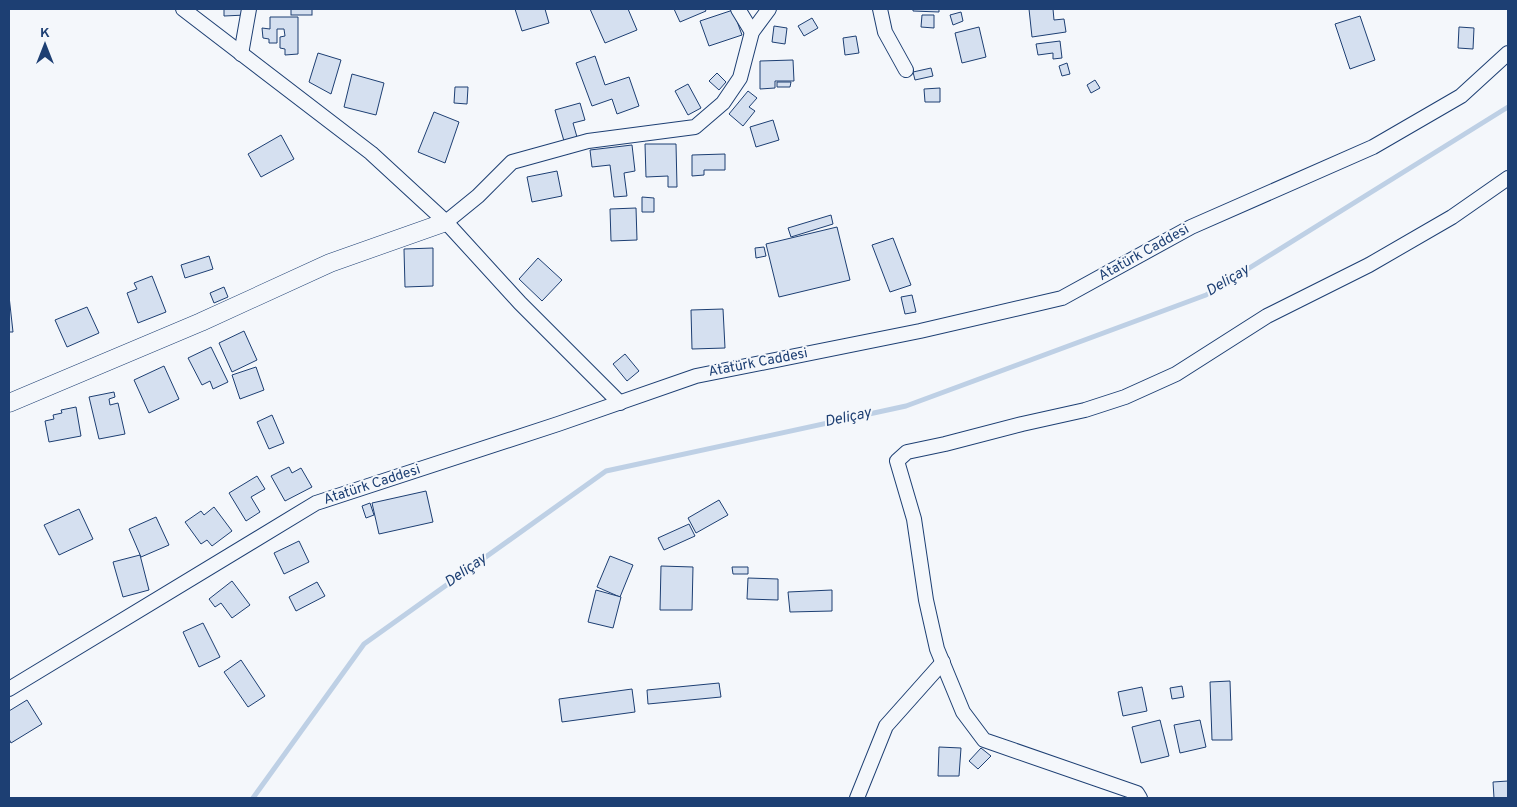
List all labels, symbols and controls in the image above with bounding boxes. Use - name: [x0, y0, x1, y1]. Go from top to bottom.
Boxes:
- north arrow: [20, 20, 70, 70]
- text: K: [40, 25, 50, 42]
- street label: Atatürk Caddesi: [1096, 221, 1192, 285]
- water label: Deliçay: [1203, 260, 1254, 301]
- street label: Atatürk Caddesi: [707, 345, 809, 381]
- water label: Deliçay: [823, 404, 874, 432]
- street label: Atatürk Caddesi: [321, 461, 423, 509]
- water label: Deliçay: [441, 549, 492, 592]

